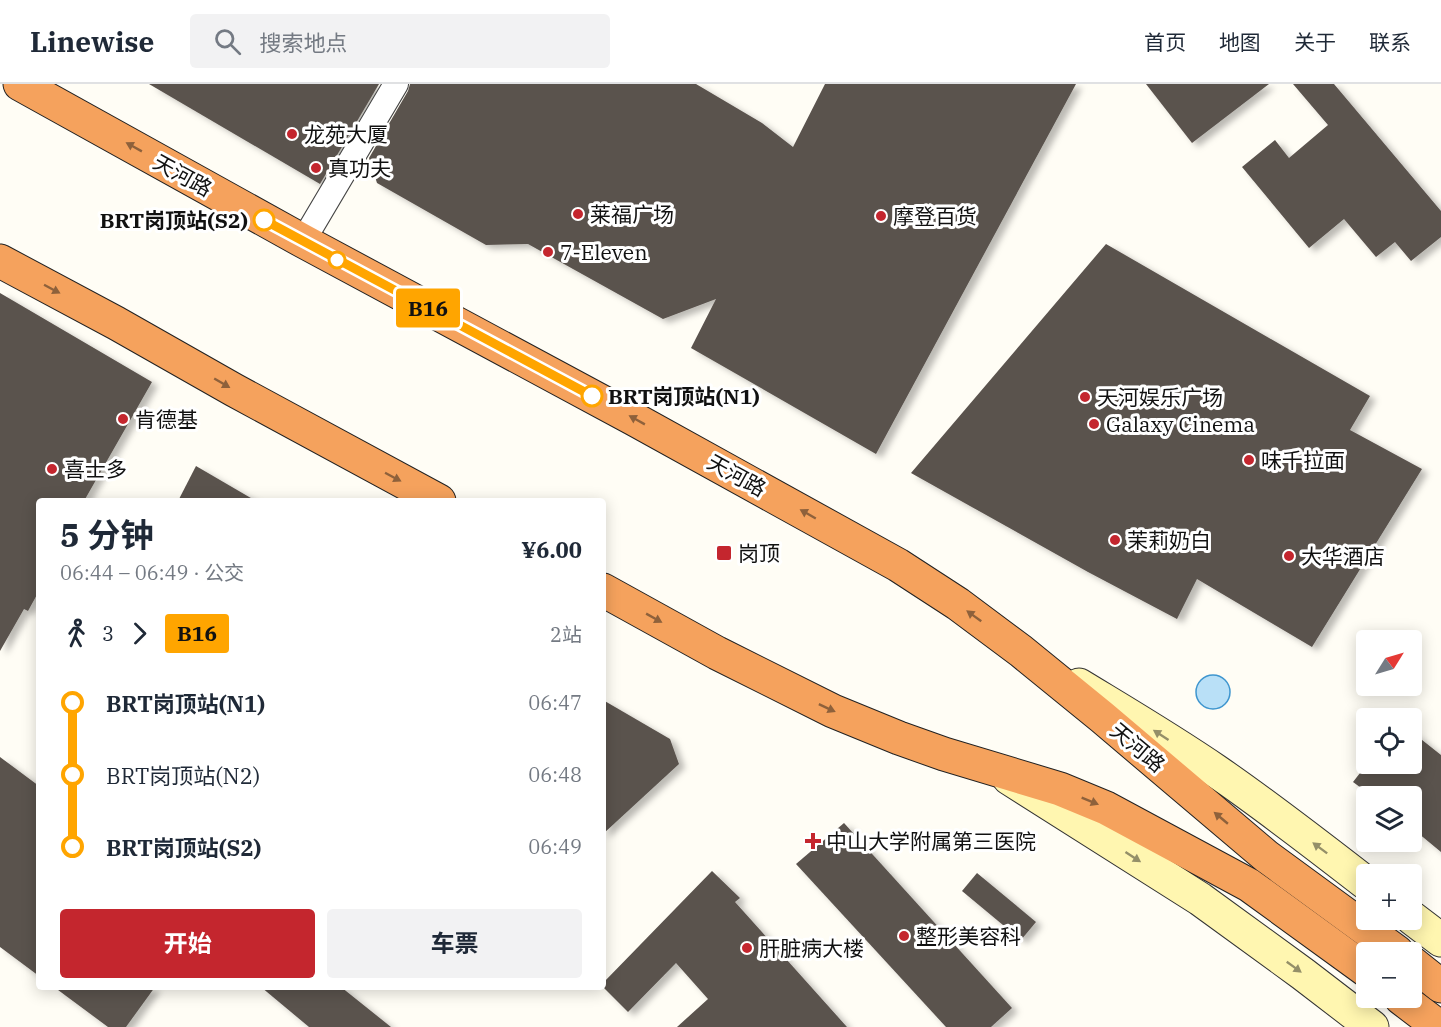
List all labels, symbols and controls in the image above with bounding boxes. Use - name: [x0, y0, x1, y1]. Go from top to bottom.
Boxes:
- search box: [190, 14, 610, 68]
- text: Linewise: [30, 23, 154, 60]
- icon: search: [211, 25, 244, 58]
- text: 搜索地点: [259, 28, 347, 57]
- text: 首页: [1144, 28, 1186, 56]
- text: 地图: [1219, 28, 1261, 56]
- text: 关于: [1294, 28, 1336, 56]
- text: 联系: [1369, 28, 1411, 56]
- place label: 龙苑大厦: [304, 120, 388, 148]
- marker: 龙苑大厦: [285, 127, 299, 141]
- one-way arrow: [125, 142, 142, 152]
- street label: 天河路: [149, 147, 217, 203]
- place label: 真功夫: [328, 154, 391, 182]
- marker: 真功夫: [309, 161, 323, 175]
- place label: 莱福广场: [590, 200, 674, 228]
- place label: 摩登百货: [893, 202, 977, 230]
- place label: BRT岗顶站(S2): [100, 206, 248, 234]
- marker: 莱福广场: [571, 207, 585, 221]
- marker: BRT岗顶站(S2): [253, 209, 275, 231]
- marker: 摩登百货: [874, 209, 888, 223]
- place label: 7-Eleven: [560, 238, 648, 266]
- marker: 7-Eleven: [541, 245, 555, 259]
- unlabelled marker: [328, 251, 346, 269]
- one-way arrow: [43, 284, 60, 294]
- line badge: B16: [394, 288, 462, 328]
- text: B16: [408, 294, 448, 322]
- one-way arrow: [214, 378, 230, 389]
- place label: BRT岗顶站(N1): [608, 382, 760, 410]
- place label: 天河娱乐广场: [1097, 383, 1223, 411]
- marker: BRT岗顶站(N1): [581, 385, 603, 407]
- marker: 天河娱乐广场: [1078, 390, 1092, 404]
- place label: 肯德基: [135, 405, 198, 433]
- place label: Galaxy Cinema: [1106, 410, 1255, 438]
- marker: 肯德基: [116, 412, 130, 426]
- one-way arrow: [628, 415, 645, 425]
- marker: Galaxy Cinema: [1087, 417, 1101, 431]
- place label: 味千拉面: [1261, 446, 1345, 474]
- street label: 天河路: [703, 447, 771, 503]
- marker: 味千拉面: [1242, 453, 1256, 467]
- place label: 喜士多: [64, 455, 127, 483]
- marker: 喜士多: [45, 462, 59, 476]
- one-way arrow: [385, 472, 402, 482]
- one-way arrow: [800, 509, 816, 520]
- text: 5 分钟: [60, 513, 153, 556]
- place label: 茉莉奶白: [1127, 526, 1211, 554]
- marker: 茉莉奶白: [1108, 533, 1122, 547]
- text: ¥6.00: [521, 535, 582, 564]
- place label: 岗顶: [738, 539, 780, 567]
- place label: 大华酒店: [1301, 542, 1385, 570]
- marker: 岗顶: [715, 544, 733, 562]
- marker: 大华酒店: [1282, 549, 1296, 563]
- text: 06:44 – 06:49 · 公交: [60, 559, 244, 586]
- one-way arrow: [967, 610, 983, 622]
- one-way arrow: [646, 613, 662, 624]
- icon: walk: [60, 617, 93, 650]
- icon: forward: [123, 617, 156, 650]
- text: B16: [177, 619, 217, 647]
- text: 3: [102, 620, 114, 647]
- text: 2站: [550, 621, 582, 648]
- north arrow: [1356, 630, 1422, 696]
- map controls: [1356, 630, 1422, 1008]
- text: BRT岗顶站(N1): [106, 689, 265, 718]
- text: 06:47: [528, 689, 582, 716]
- one-way arrow: [819, 703, 836, 712]
- button: locate: [1356, 708, 1422, 774]
- street label: 天河路: [1105, 716, 1171, 778]
- one-way arrow: [1153, 730, 1169, 741]
- text: BRT岗顶站(N2): [106, 761, 260, 790]
- text: 06:48: [528, 761, 582, 788]
- button: layers: [1356, 786, 1422, 852]
- one-way arrow: [1081, 797, 1099, 806]
- one-way arrow: [1214, 812, 1229, 825]
- place label: 中山大学附属第三医院: [826, 827, 1036, 855]
- marker: 中山大学附属第三医院: [804, 832, 822, 850]
- text: BRT岗顶站(S2): [106, 833, 261, 862]
- text: 06:49: [528, 833, 582, 860]
- one-way arrow: [1312, 841, 1328, 854]
- one-way arrow: [1125, 851, 1141, 862]
- button: +: [1356, 864, 1422, 930]
- button: 开始: [60, 909, 315, 978]
- button: 车票: [327, 909, 582, 978]
- place label: 整形美容科: [916, 922, 1021, 950]
- marker: 整形美容科: [897, 929, 911, 943]
- place label: 肝脏病大楼: [759, 934, 864, 962]
- marker: 肝脏病大楼: [740, 941, 754, 955]
- button: −: [1356, 942, 1422, 1008]
- one-way arrow: [1286, 961, 1302, 973]

